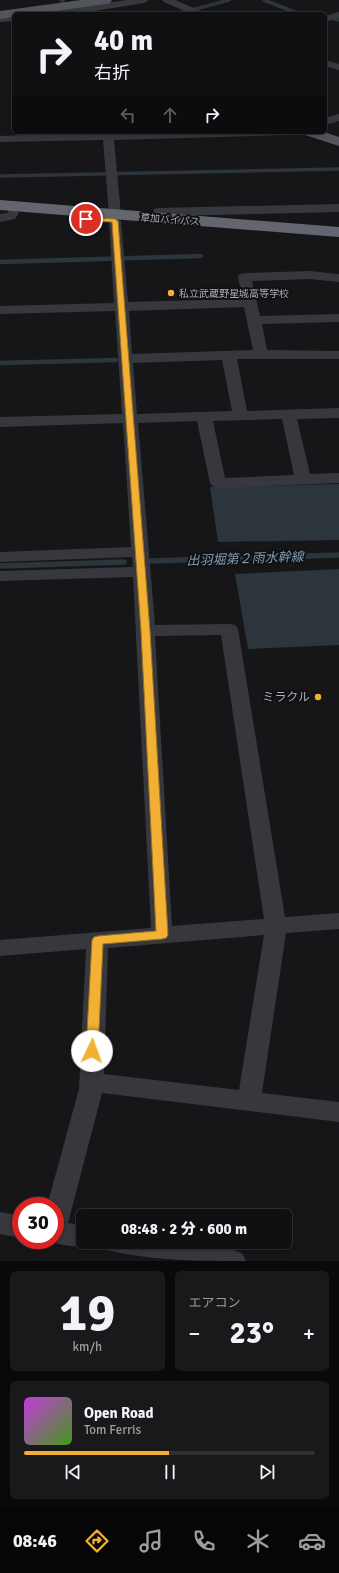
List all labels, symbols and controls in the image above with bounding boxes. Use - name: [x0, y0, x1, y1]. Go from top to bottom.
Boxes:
- text: 40 m: [94, 24, 153, 58]
- icon: right: [28, 28, 80, 80]
- text: 右折: [94, 62, 130, 84]
- icon: left: [117, 104, 139, 126]
- icon: ahead: [159, 104, 181, 126]
- icon: right: [201, 104, 223, 126]
- pin: [69, 202, 103, 236]
- icon: arrive: [75, 208, 97, 230]
- street label: 草加バイパス: [140, 212, 200, 228]
- marker: 私立武蔵野星城高等学校: [166, 288, 176, 298]
- place label: 私立武蔵野星城高等学校: [179, 288, 289, 300]
- water label: 出羽堀第２雨水幹線: [186, 549, 306, 569]
- place label: ミラクル: [262, 690, 310, 705]
- marker: ミラクル: [313, 692, 323, 702]
- position arrow: [71, 1030, 113, 1072]
- speed limit sign: 30: [12, 1197, 64, 1249]
- text: 08:48 · 2 分 · 600 m: [121, 1220, 247, 1238]
- text: 19: [59, 1281, 115, 1345]
- text: エアコン: [189, 1295, 241, 1311]
- text: 23°: [230, 1315, 274, 1352]
- text: −: [189, 1320, 200, 1347]
- text: +: [303, 1320, 315, 1347]
- text: km/h: [73, 1339, 102, 1355]
- text: Open Road: [84, 1404, 154, 1422]
- text: Tom Ferris: [84, 1422, 141, 1438]
- icon: previous: [62, 1461, 84, 1483]
- icon: pause: [159, 1461, 181, 1483]
- icon: next: [256, 1461, 278, 1483]
- icon: directions: [83, 1527, 111, 1555]
- icon: music: [137, 1527, 165, 1555]
- icon: phone: [190, 1527, 218, 1555]
- icon: climate: [244, 1527, 272, 1555]
- icon: car: [298, 1527, 326, 1555]
- text: 08:46: [13, 1530, 57, 1552]

